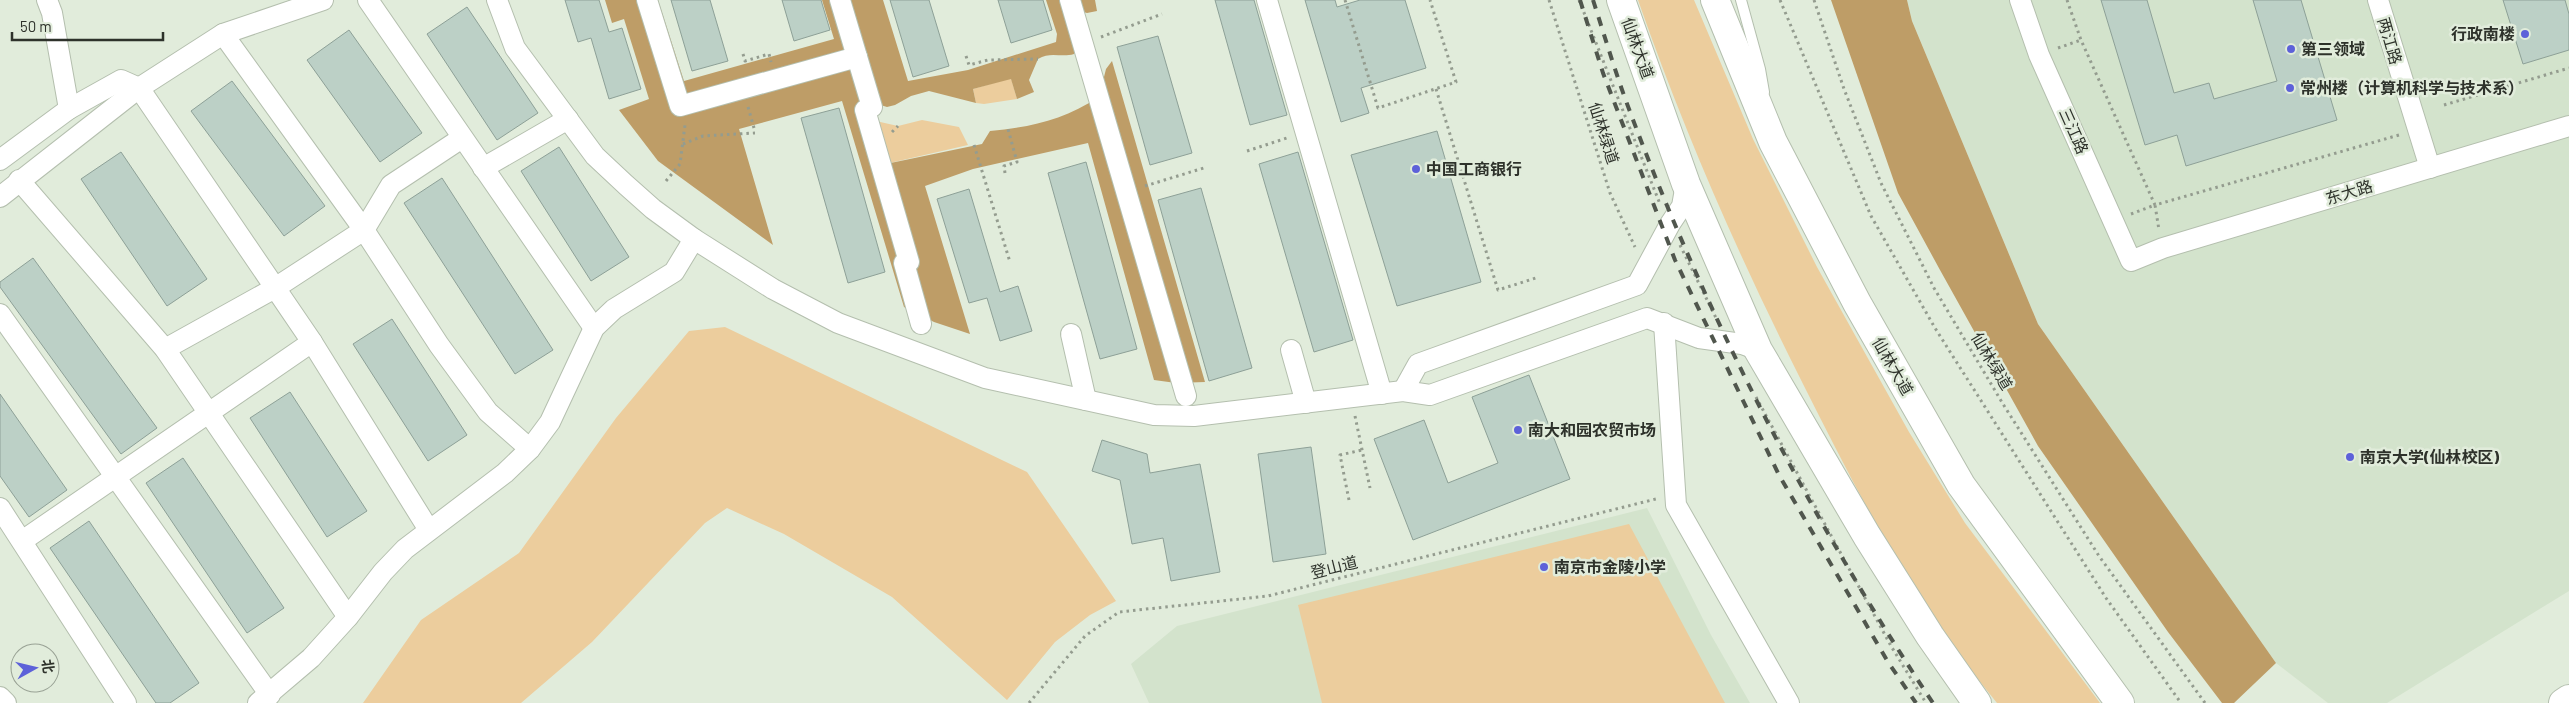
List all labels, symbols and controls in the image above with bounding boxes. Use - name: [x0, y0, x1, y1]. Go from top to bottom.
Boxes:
- scale bar: [12, 10, 164, 42]
- street label: 仙林大道: [1619, 15, 1658, 81]
- street label: 两江路: [2375, 15, 2406, 67]
- text: 50 m: [20, 17, 52, 35]
- place label: 行政南楼: [2451, 24, 2515, 43]
- marker: 行政南楼: [2519, 28, 2531, 40]
- place label: 第三领域: [2301, 39, 2365, 58]
- marker: 第三领域: [2285, 43, 2297, 55]
- place label: 常州楼（计算机科学与技术系）: [2300, 78, 2524, 97]
- marker: 常州楼（计算机科学与技术系）: [2284, 82, 2296, 94]
- street label: 仙林绿道: [1586, 99, 1623, 166]
- street label: 三江路: [2056, 105, 2093, 157]
- place label: 中国工商银行: [1426, 159, 1522, 178]
- marker: 中国工商银行: [1410, 163, 1422, 175]
- street label: 东大路: [2323, 175, 2375, 208]
- street label: 仙林绿道: [1968, 328, 2017, 393]
- street label: 仙林大道: [1869, 333, 1918, 398]
- place label: 南大和园农贸市场: [1528, 420, 1656, 439]
- marker: 南大和园农贸市场: [1512, 424, 1524, 436]
- place label: 南京大学(仙林校区): [2360, 447, 2500, 466]
- marker: 南京大学(仙林校区): [2344, 451, 2356, 463]
- street label: 登山道: [1308, 551, 1359, 582]
- place label: 南京市金陵小学: [1554, 557, 1666, 576]
- marker: 南京市金陵小学: [1538, 561, 1550, 573]
- north arrow: [10, 643, 60, 693]
- text: 北: [39, 658, 58, 674]

